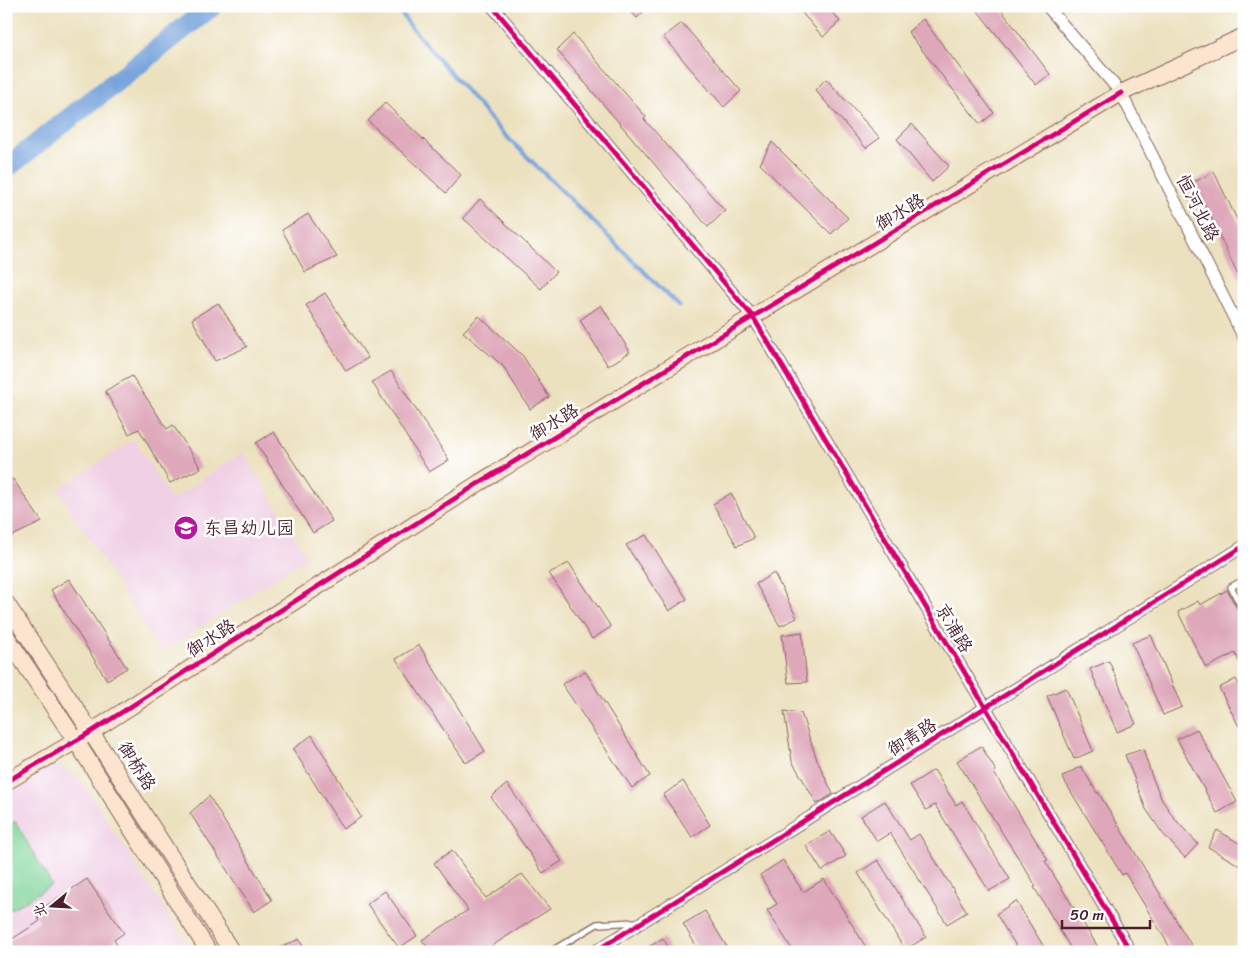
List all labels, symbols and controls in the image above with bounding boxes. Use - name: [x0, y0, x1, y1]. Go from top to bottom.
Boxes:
- street label: 恒河北路: [1167, 169, 1229, 247]
- street label: 御水路: [869, 184, 931, 240]
- street label: 御水路: [523, 394, 585, 450]
- place label: 东昌幼儿园: [204, 512, 294, 544]
- school or university icon: 东昌幼儿园: [173, 515, 199, 541]
- street label: 京浦路: [926, 597, 982, 659]
- street label: 御水路: [180, 610, 242, 666]
- street label: 御青路: [881, 709, 943, 765]
- street label: 御桥路: [109, 735, 165, 797]
- north arrow: [28, 880, 78, 930]
- scale bar: [1062, 898, 1150, 930]
- text: 北: [26, 899, 54, 920]
- text: 50 m: [1070, 902, 1105, 928]

